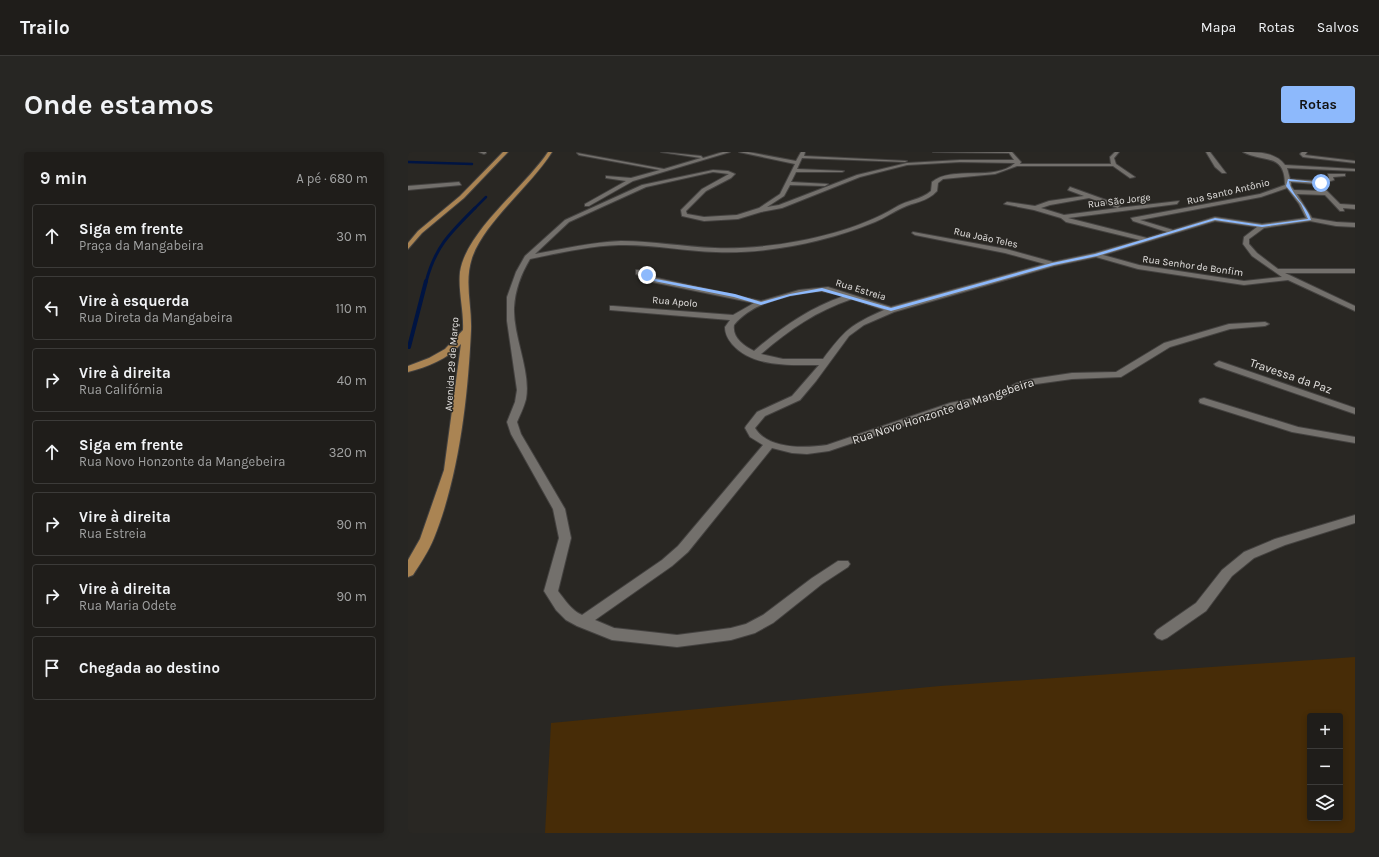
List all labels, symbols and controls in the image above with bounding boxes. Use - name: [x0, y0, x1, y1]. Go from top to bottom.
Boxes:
- text: Trailo: [20, 17, 70, 39]
- text: Mapa: [1201, 19, 1236, 36]
- text: Rotas: [1258, 19, 1295, 36]
- text: Salvos: [1317, 19, 1359, 36]
- button: Rotas: [1281, 86, 1355, 123]
- text: Onde estamos: [24, 88, 214, 121]
- text: 9 min: [40, 168, 87, 188]
- text: A pé · 680 m: [296, 171, 368, 186]
- route start: [1312, 174, 1330, 192]
- street label: Rua Santo Antônio: [1186, 177, 1271, 207]
- street label: Rua São Jorge: [1087, 191, 1151, 211]
- text: Siga em frente: [79, 220, 183, 238]
- icon: ahead: [41, 225, 63, 247]
- street label: Rua João Teles: [953, 225, 1019, 251]
- text: 30 m: [336, 229, 367, 244]
- text: Praça da Mangabeira: [79, 238, 204, 253]
- street label: Rua Senhor de Bonfim: [1142, 253, 1244, 279]
- route end: [638, 266, 656, 284]
- street label: Rua Estreia: [834, 277, 887, 303]
- text: Vire à esquerda: [79, 292, 189, 310]
- street label: Rua Apolo: [652, 294, 698, 310]
- icon: left: [41, 297, 63, 319]
- text: 110 m: [335, 301, 367, 316]
- text: Rua Direta da Mangabeira: [79, 310, 233, 325]
- street label: Avenida 29 de Março: [443, 317, 461, 411]
- street label: Travessa da Paz: [1248, 355, 1334, 397]
- text: Vire à direita: [79, 364, 171, 382]
- icon: right: [41, 369, 63, 391]
- text: 40 m: [337, 373, 367, 388]
- street label: Rua Novo Honzonte da Mangebeira: [850, 375, 1036, 447]
- text: Rua Califórnia: [79, 382, 163, 397]
- text: Siga em frente: [79, 436, 183, 454]
- icon: ahead: [41, 441, 63, 463]
- text: 320 m: [329, 445, 367, 460]
- text: Rua Novo Honzonte da Mangebeira: [79, 454, 285, 469]
- text: Vire à direita: [79, 508, 171, 526]
- icon: right: [41, 513, 63, 535]
- text: 90 m: [336, 517, 367, 532]
- text: Rua Estreia: [79, 526, 147, 541]
- text: Vire à direita: [79, 580, 171, 598]
- icon: right: [41, 585, 63, 607]
- text: 90 m: [336, 589, 367, 604]
- text: Rua Maria Odete: [79, 598, 176, 613]
- icon: arrive: [41, 657, 63, 679]
- text: Chegada ao destino: [79, 659, 220, 677]
- map controls: [1307, 713, 1343, 821]
- button: +: [1307, 713, 1343, 749]
- button: −: [1307, 749, 1343, 785]
- button: layers: [1307, 785, 1343, 821]

